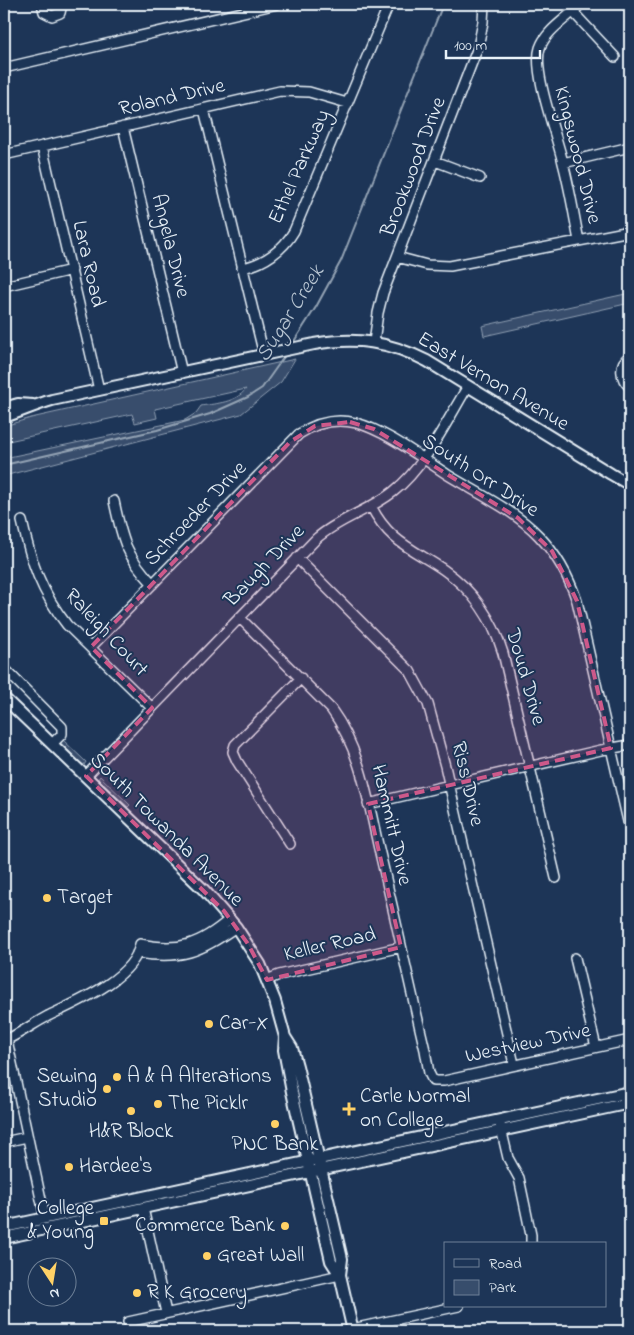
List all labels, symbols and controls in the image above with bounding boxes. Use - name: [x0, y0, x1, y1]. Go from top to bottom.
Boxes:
- scale bar: [446, 28, 540, 60]
- text: 100 m: [454, 35, 487, 57]
- street label: Roland Drive: [116, 71, 229, 125]
- street label: Kingswood Drive: [543, 83, 609, 228]
- street label: Brookwood Drive: [373, 92, 455, 242]
- street label: Ethel Parkway: [261, 105, 340, 230]
- street label: Angela Drive: [141, 191, 198, 302]
- street label: Lara Road: [63, 218, 113, 310]
- water label: Sugar Creek: [249, 258, 334, 369]
- street label: East Vernon Avenue: [411, 325, 575, 440]
- street label: South Orr Drive: [415, 427, 545, 526]
- street label: Schroeder Drive: [138, 454, 255, 573]
- street label: Baugh Drive: [217, 517, 314, 616]
- street label: Raleigh Court: [56, 582, 155, 685]
- street label: Doud Drive: [497, 624, 553, 729]
- street label: Riss Drive: [443, 739, 491, 830]
- street label: South Towanda Avenue: [82, 746, 250, 914]
- street label: Hammitt Drive: [363, 762, 420, 889]
- place label: Target: [57, 883, 113, 915]
- marker: Target: [41, 892, 53, 904]
- street label: Keller Road: [281, 920, 379, 970]
- place label: Car-X: [219, 1009, 268, 1039]
- street label: Westview Drive: [462, 1016, 594, 1072]
- marker: Car-X: [203, 1018, 215, 1030]
- place label: Sewing Studio: [37, 1062, 97, 1116]
- place label: A & A Alterations: [127, 1062, 272, 1092]
- marker: A & A Alterations: [111, 1071, 123, 1083]
- place label: Carle Normal on College: [360, 1082, 470, 1138]
- marker: Sewing Studio: [101, 1083, 113, 1095]
- place label: The Picklr: [168, 1089, 248, 1119]
- marker: The Picklr: [152, 1098, 164, 1110]
- marker: Carle Normal on College: [342, 1102, 356, 1116]
- marker: H&R Block: [125, 1105, 137, 1117]
- place label: H&R Block: [89, 1117, 174, 1147]
- marker: PNC Bank: [269, 1118, 281, 1130]
- place label: PNC Bank: [232, 1130, 319, 1160]
- place label: Hardee's: [79, 1152, 153, 1182]
- marker: Hardee's: [63, 1161, 75, 1173]
- place label: College & Young: [27, 1194, 95, 1250]
- place label: Commerce Bank: [135, 1211, 276, 1241]
- marker: College & Young: [98, 1215, 110, 1227]
- marker: Commerce Bank: [279, 1220, 291, 1232]
- place label: Great Wall: [217, 1241, 304, 1271]
- legend: [444, 1242, 606, 1308]
- marker: Great Wall: [201, 1250, 213, 1262]
- text: Road: [489, 1253, 522, 1275]
- north arrow: [28, 1258, 78, 1308]
- text: Park: [489, 1277, 517, 1299]
- place label: R K Grocery: [147, 1278, 247, 1310]
- text: N: [48, 1282, 61, 1305]
- marker: R K Grocery: [131, 1287, 143, 1299]

